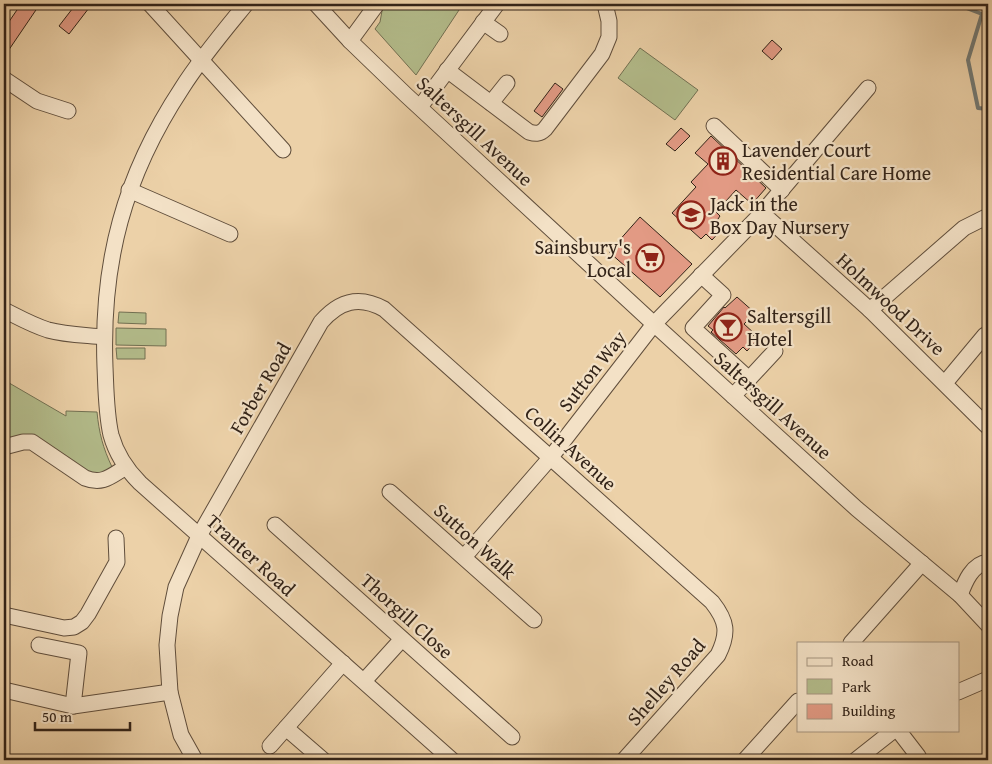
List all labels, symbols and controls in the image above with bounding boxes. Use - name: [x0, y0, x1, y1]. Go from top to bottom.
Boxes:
- street label: Saltersgill Avenue: [411, 69, 540, 192]
- place label: Lavender Court Residential Care Home: [742, 135, 931, 187]
- building icon: Lavender Court Residential Care Home: [708, 146, 738, 176]
- place label: Jack in the Box Day Nursery: [707, 189, 849, 241]
- school or university icon: Jack in the Box Day Nursery: [676, 200, 706, 230]
- place label: Sainsbury's Local: [535, 232, 631, 284]
- supermarket icon: Sainsbury's Local: [635, 243, 665, 273]
- street label: Holmwood Drive: [830, 245, 952, 362]
- place label: Saltersgill Hotel: [747, 301, 832, 353]
- bar icon: Saltersgill Hotel: [713, 312, 743, 342]
- street label: Sutton Way: [551, 324, 633, 418]
- street label: Forber Road: [222, 336, 298, 439]
- street label: Saltersgill Avenue: [708, 344, 839, 466]
- street label: Collin Avenue: [519, 398, 624, 497]
- street label: Sutton Walk: [428, 496, 524, 586]
- street label: Tranter Road: [200, 507, 302, 603]
- street label: Thorgill Close: [354, 566, 460, 665]
- street label: Shelley Road: [620, 631, 712, 732]
- legend: [797, 642, 960, 732]
- text: Road: [842, 650, 873, 671]
- text: Park: [842, 676, 871, 697]
- scale bar: [35, 699, 130, 731]
- text: Building: [842, 700, 896, 721]
- text: 50 m: [42, 706, 73, 727]

